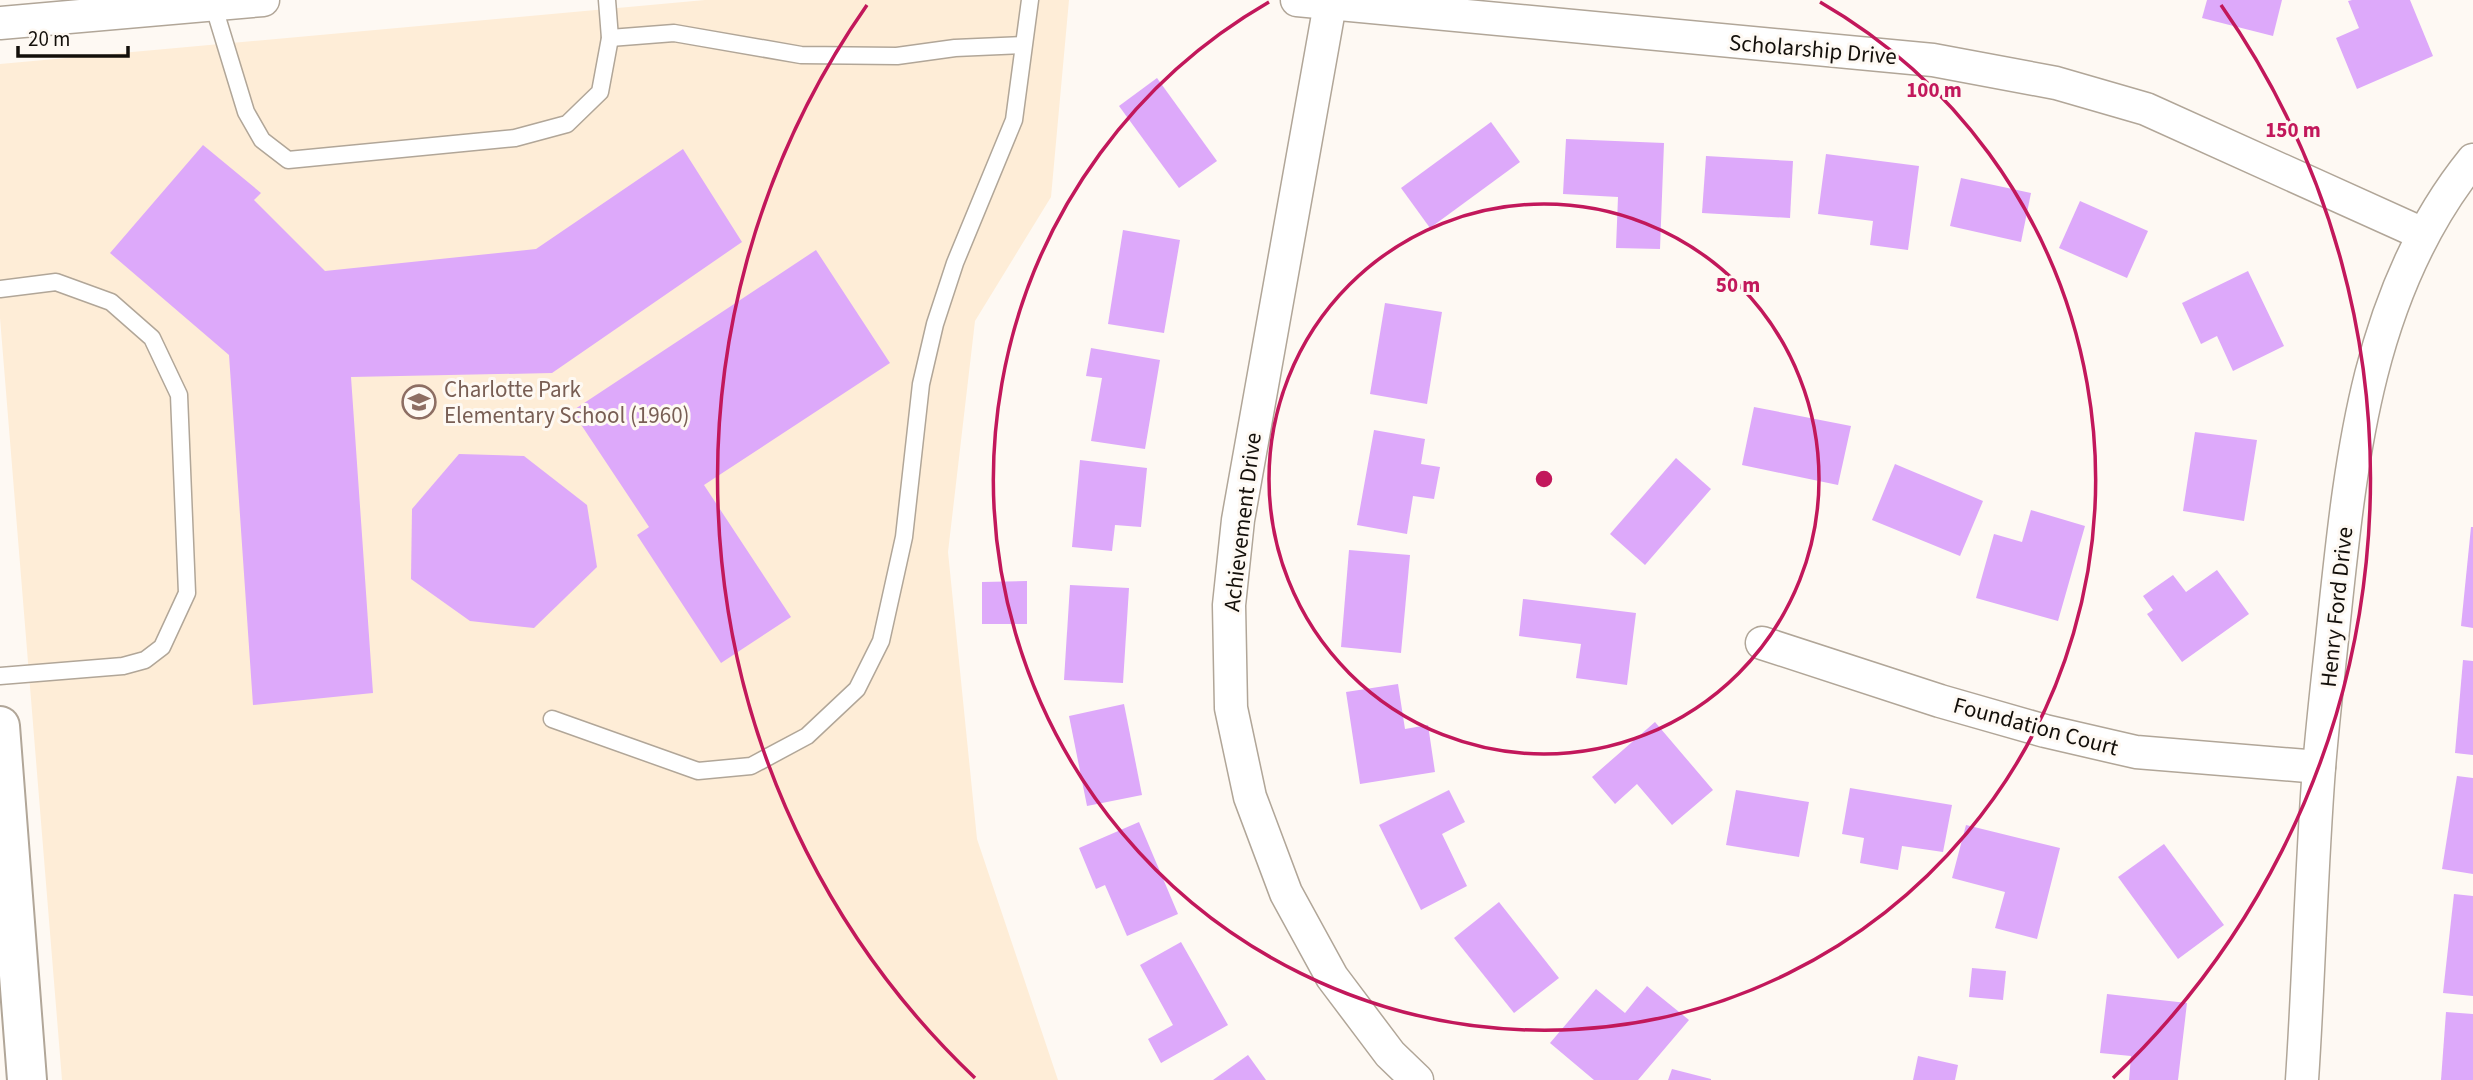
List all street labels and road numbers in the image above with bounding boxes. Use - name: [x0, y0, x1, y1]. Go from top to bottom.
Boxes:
- street label: Scholarship Drive: [1728, 26, 1898, 73]
- street label: Achievement Drive: [1215, 431, 1270, 613]
- street label: Henry Ford Drive: [2312, 525, 2361, 689]
- street label: Foundation Court: [1950, 689, 2122, 764]

